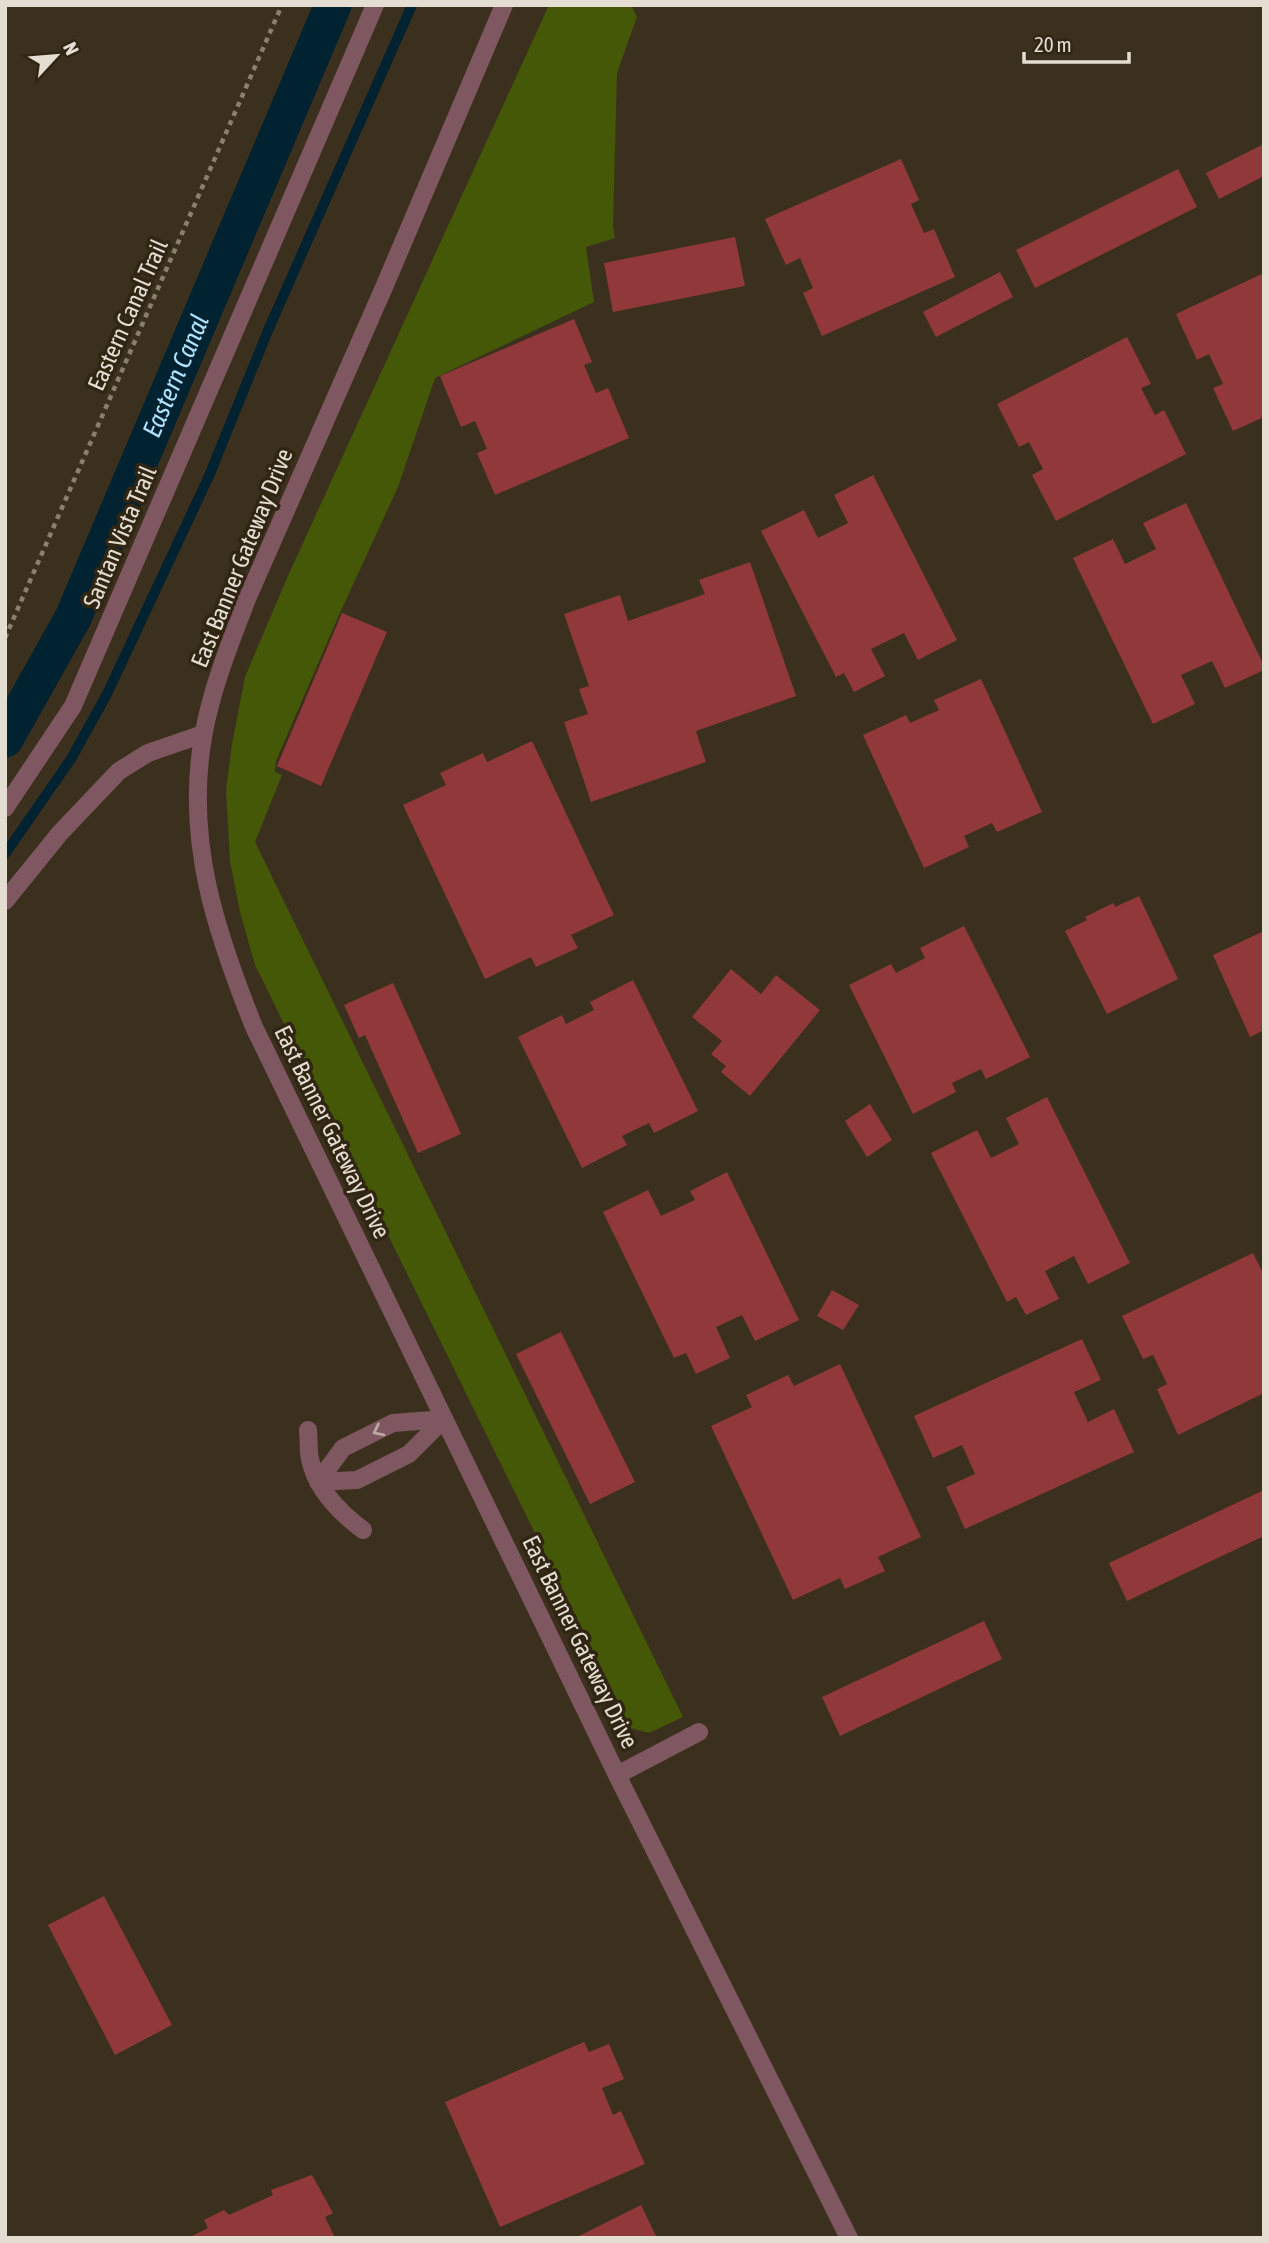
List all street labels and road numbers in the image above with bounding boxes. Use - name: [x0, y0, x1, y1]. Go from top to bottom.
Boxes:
- street label: Eastern Canal Trail: [82, 235, 174, 395]
- street label: East Banner Gateway Drive: [185, 445, 298, 671]
- street label: Santan Vista Trail: [77, 461, 162, 612]
- street label: East Banner Gateway Drive: [269, 1021, 396, 1243]
- street label: East Banner Gateway Drive: [517, 1531, 644, 1753]

